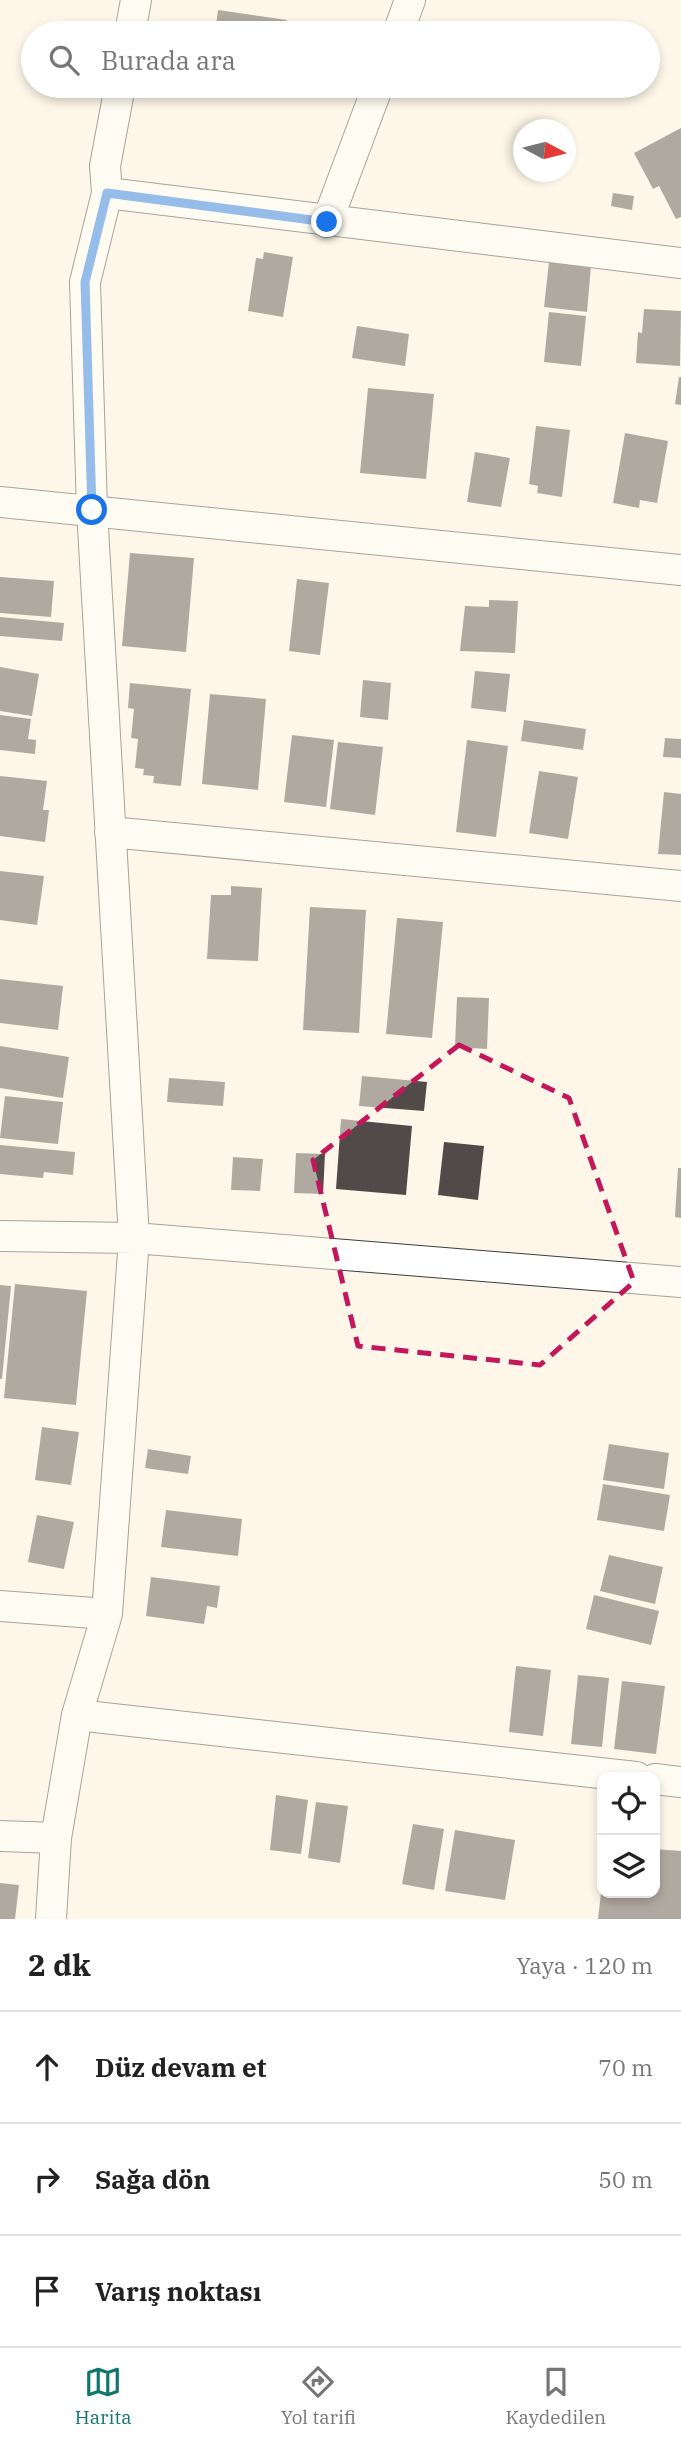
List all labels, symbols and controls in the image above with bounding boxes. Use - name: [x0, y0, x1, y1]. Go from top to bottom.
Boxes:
- search box: [21, 21, 660, 98]
- icon: search: [45, 41, 83, 79]
- text: Burada ara: [101, 43, 236, 77]
- north arrow: [513, 119, 576, 182]
- route end: [311, 206, 342, 237]
- route start: [76, 494, 107, 525]
- map controls: [597, 1772, 660, 1898]
- button: locate: [597, 1772, 660, 1835]
- button: layers: [597, 1835, 660, 1898]
- text: 2 dk: [28, 1945, 91, 1984]
- text: Yaya · 120 m: [516, 1950, 653, 1980]
- icon: ahead: [28, 2048, 66, 2086]
- text: Düz devam et: [95, 2050, 266, 2084]
- text: 70 m: [598, 2052, 653, 2082]
- icon: right: [28, 2160, 66, 2198]
- text: Sağa dön: [95, 2162, 211, 2196]
- text: 50 m: [598, 2164, 653, 2194]
- icon: arrive: [28, 2272, 66, 2310]
- text: Varış noktası: [95, 2274, 261, 2308]
- tab: Harita: [75, 2363, 132, 2429]
- tab: Yol tarifi: [281, 2363, 356, 2429]
- tab: Kaydedilen: [505, 2363, 606, 2429]

